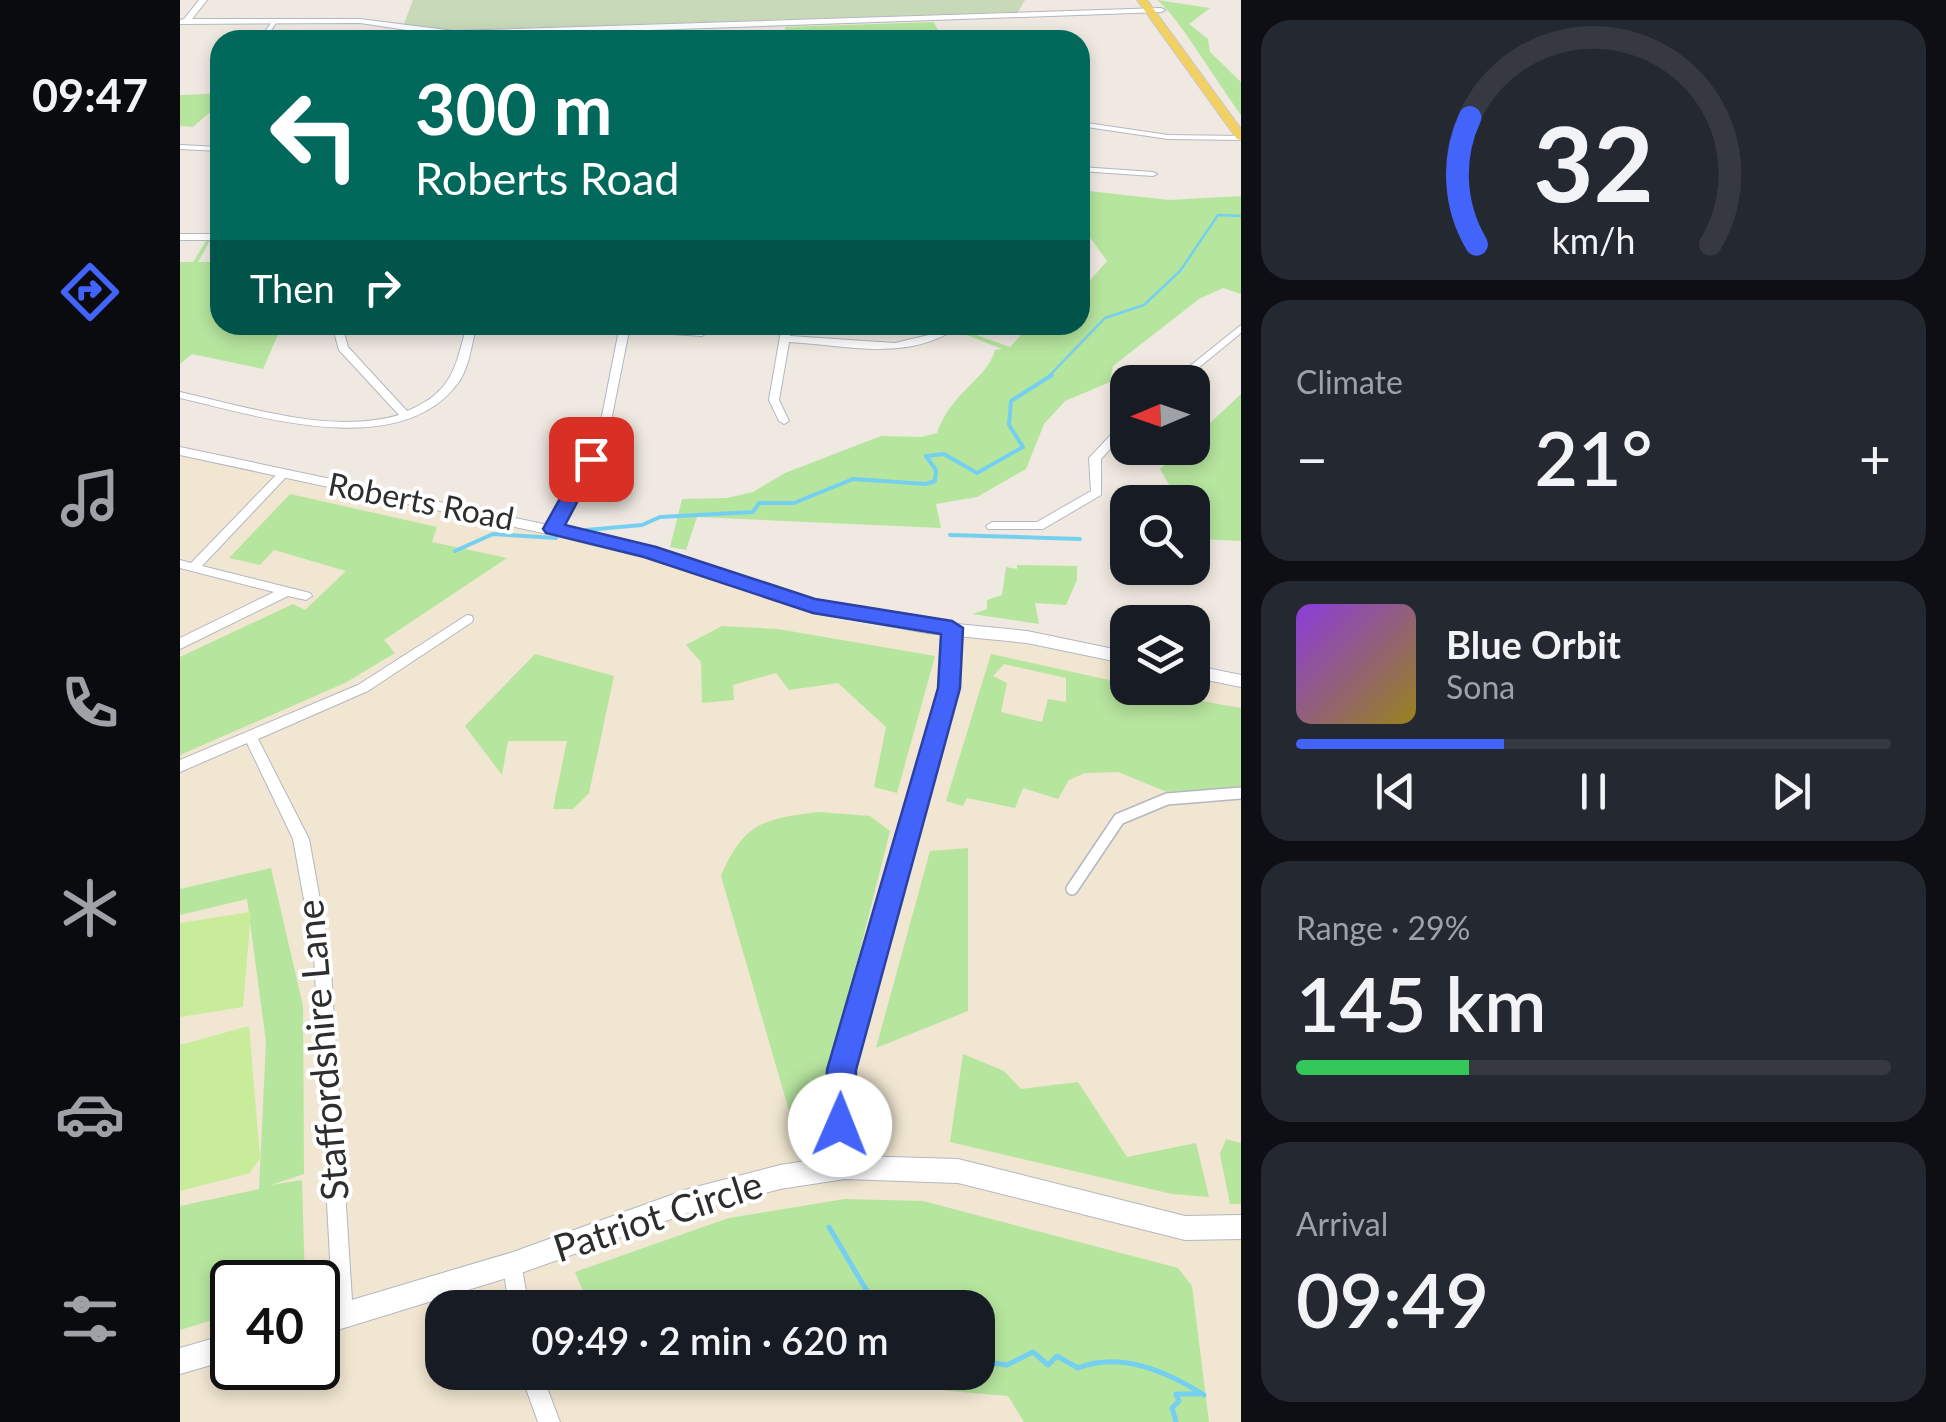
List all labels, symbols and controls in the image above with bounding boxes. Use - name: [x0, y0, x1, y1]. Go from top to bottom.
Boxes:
- text: 300 m: [415, 66, 612, 150]
- text: 09:47: [32, 68, 148, 122]
- icon: left: [250, 70, 380, 200]
- text: 32: [1533, 99, 1654, 224]
- text: Roberts Road: [415, 151, 680, 205]
- text: km/h: [1552, 219, 1635, 262]
- icon: directions: [55, 257, 125, 327]
- icon: right: [355, 260, 410, 315]
- text: Then: [250, 265, 335, 311]
- text: Climate: [1296, 362, 1403, 401]
- north arrow: [1110, 365, 1210, 465]
- map controls: [1110, 365, 1210, 705]
- text: 21°: [1534, 412, 1653, 502]
- pin: [549, 417, 634, 502]
- text: −: [1296, 425, 1328, 491]
- text: +: [1859, 425, 1891, 491]
- icon: arrive: [564, 432, 619, 487]
- icon: music: [55, 463, 125, 533]
- street label: Roberts Road: [325, 463, 517, 538]
- button: search: [1110, 485, 1210, 585]
- button: layers: [1110, 605, 1210, 705]
- text: Blue Orbit: [1446, 621, 1621, 667]
- text: Sona: [1446, 667, 1515, 706]
- icon: phone: [55, 668, 125, 738]
- icon: previous: [1368, 764, 1423, 819]
- icon: pause: [1566, 764, 1621, 819]
- icon: next: [1764, 764, 1819, 819]
- icon: climate: [55, 873, 125, 943]
- street label: Staffordshire Lane: [285, 898, 357, 1203]
- text: Range · 29%: [1296, 908, 1470, 947]
- text: 145 km: [1296, 958, 1547, 1048]
- position arrow: [788, 1073, 892, 1177]
- icon: car: [55, 1079, 125, 1149]
- street label: Patriot Circle: [547, 1160, 768, 1270]
- text: Arrival: [1296, 1204, 1388, 1243]
- text: 09:49: [1296, 1254, 1489, 1344]
- speed limit sign: 40: [210, 1260, 340, 1390]
- icon: filters: [55, 1284, 125, 1354]
- text: 09:49 · 2 min · 620 m: [532, 1317, 888, 1363]

